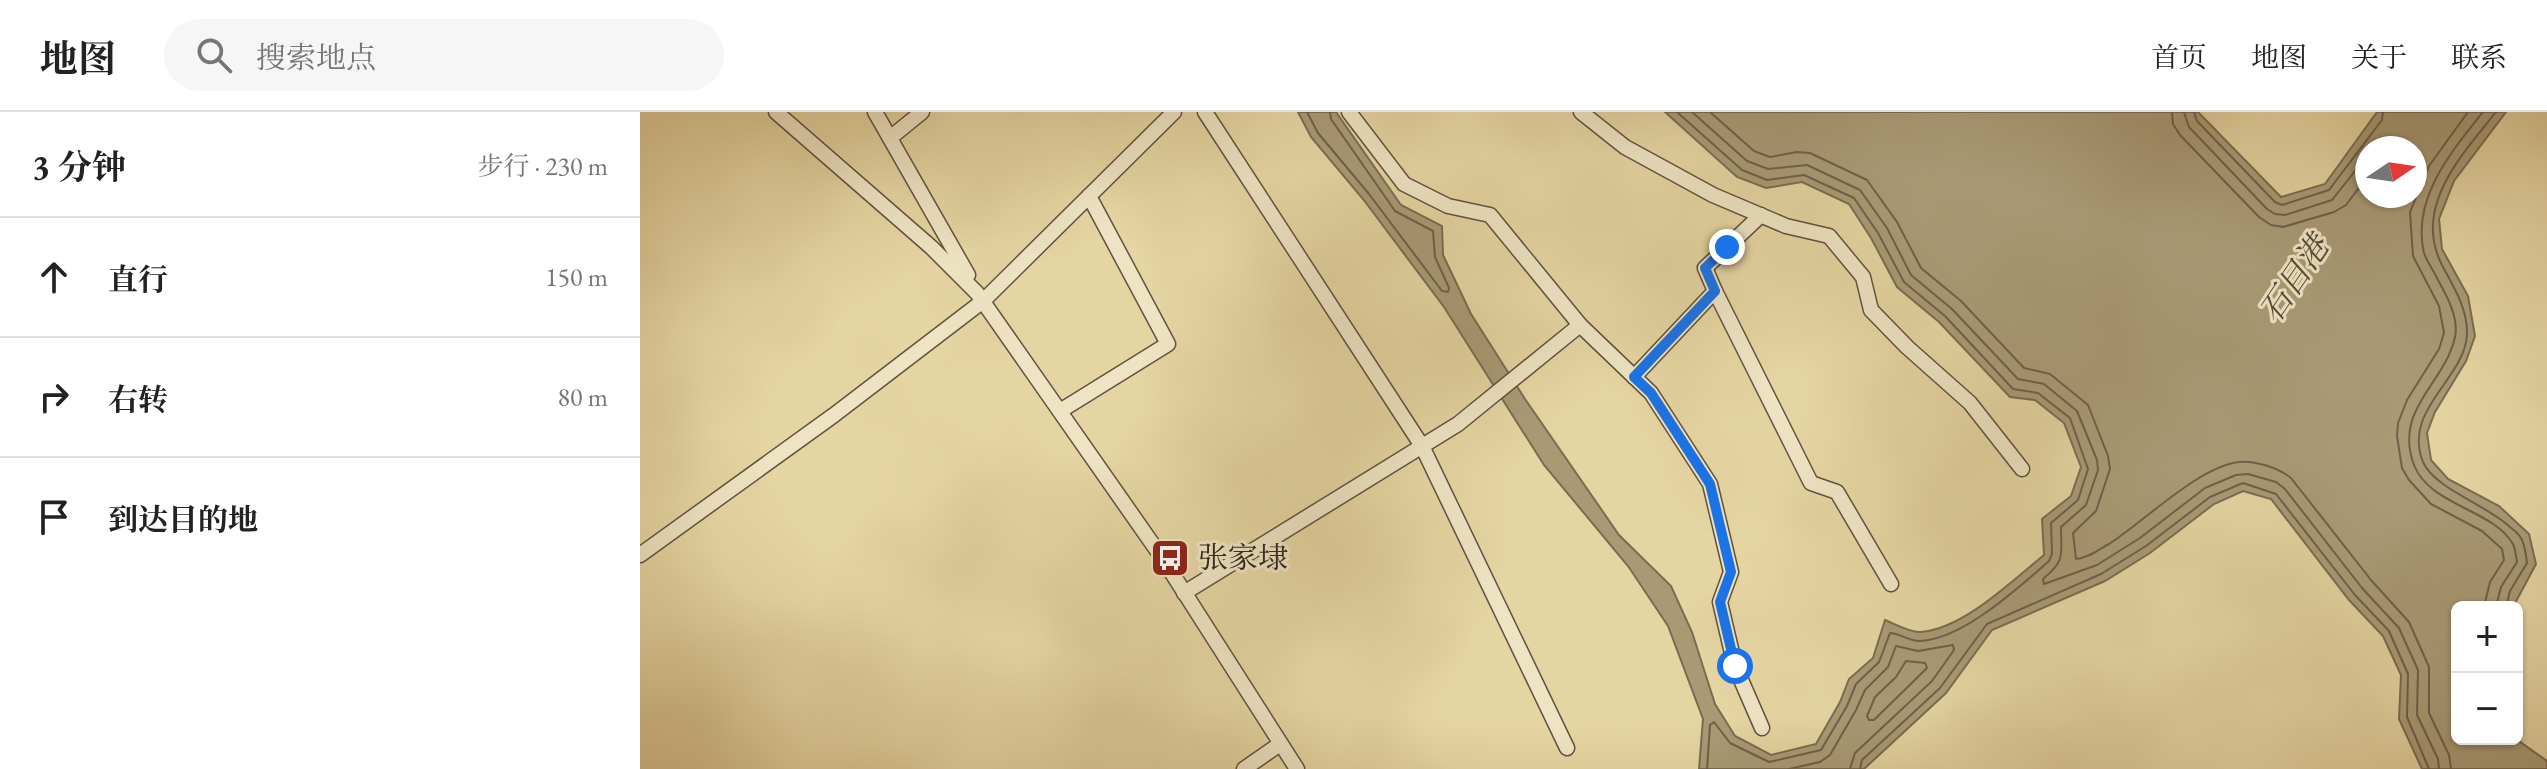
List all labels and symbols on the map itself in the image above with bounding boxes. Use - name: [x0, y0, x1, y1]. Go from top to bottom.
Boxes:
- north arrow: [2355, 136, 2427, 208]
- water label: 石目港: [2250, 224, 2340, 331]
- route end: [1709, 229, 1745, 265]
- bus stop icon: 张家埭: [1149, 537, 1191, 579]
- place label: 张家埭: [1198, 538, 1288, 577]
- route start: [1717, 648, 1753, 684]

